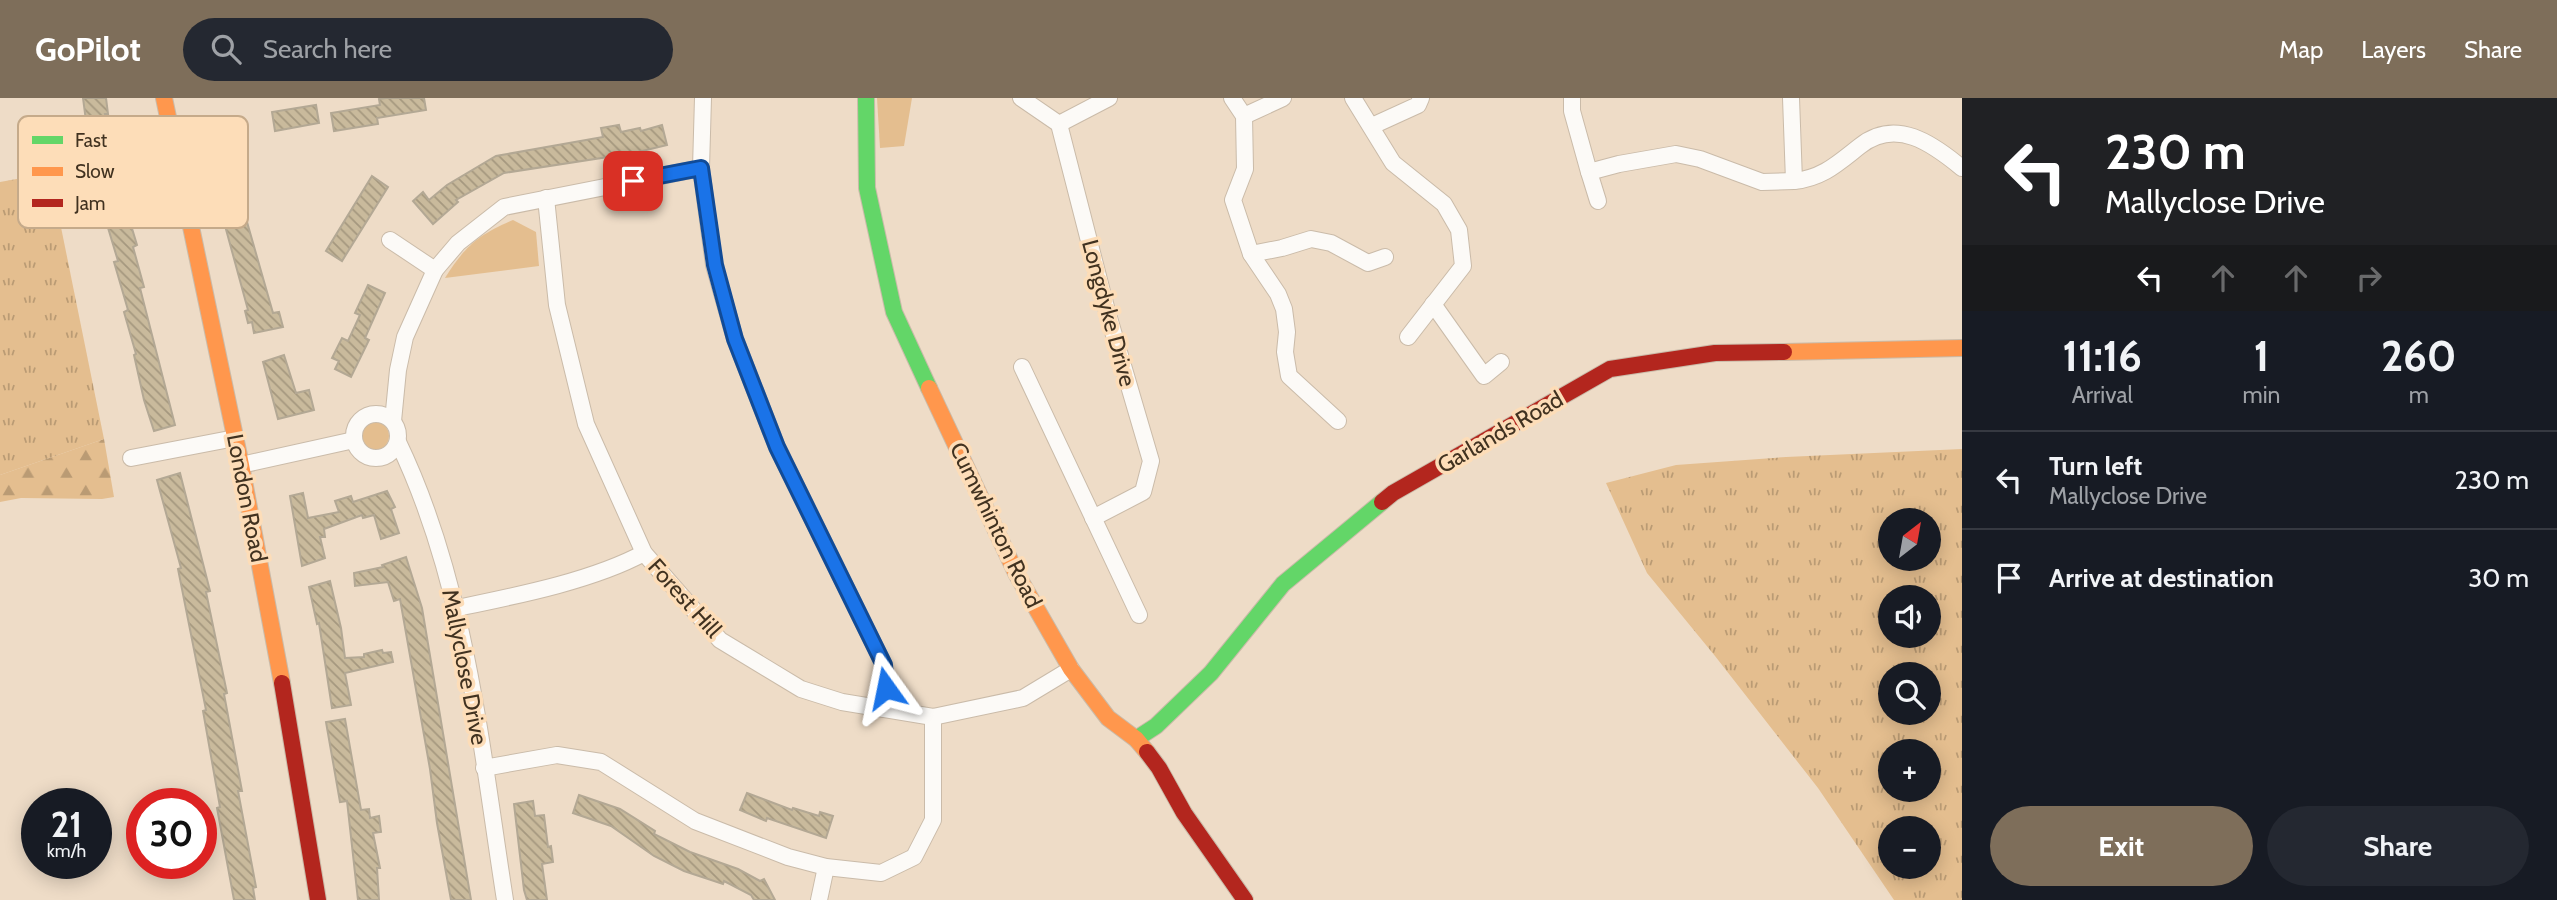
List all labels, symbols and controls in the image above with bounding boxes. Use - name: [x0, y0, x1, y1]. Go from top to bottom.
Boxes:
- search box: [183, 18, 673, 81]
- text: GoPilot: [35, 29, 141, 69]
- icon: search: [207, 30, 245, 68]
- text: Search here: [263, 33, 392, 65]
- text: Map: [2279, 35, 2323, 64]
- text: Layers: [2361, 35, 2426, 64]
- text: Share: [2464, 35, 2522, 64]
- legend: [18, 116, 248, 228]
- text: 230 m: [2105, 122, 2246, 181]
- icon: left: [1990, 126, 2081, 217]
- text: Fast: [75, 129, 108, 152]
- pin: [603, 151, 663, 211]
- text: Slow: [75, 160, 115, 183]
- icon: arrive: [614, 162, 652, 200]
- text: Mallyclose Drive: [2105, 182, 2325, 221]
- text: Jam: [74, 192, 105, 215]
- street label: Longdyke Drive: [1076, 236, 1142, 390]
- icon: left: [2131, 259, 2169, 297]
- icon: ahead: [2204, 259, 2242, 297]
- icon: ahead: [2277, 259, 2315, 297]
- icon: right: [2350, 259, 2388, 297]
- text: 11:16: [2063, 330, 2142, 382]
- text: 1: [2254, 330, 2269, 382]
- text: 260: [2381, 330, 2456, 382]
- text: Arrival: [2072, 381, 2133, 409]
- text: min: [2243, 381, 2280, 409]
- text: m: [2409, 381, 2429, 409]
- street label: Garlands Road: [1432, 385, 1568, 479]
- street label: London Road: [221, 431, 273, 565]
- street label: Cumwhinton Road: [944, 438, 1048, 612]
- text: Turn left: [2049, 450, 2142, 482]
- icon: left: [1990, 461, 2028, 499]
- text: 230 m: [2455, 464, 2529, 496]
- text: Mallyclose Drive: [2049, 482, 2207, 510]
- north arrow: [1878, 508, 1941, 570]
- map controls: [1878, 508, 1941, 879]
- street label: Forest Hill: [642, 553, 728, 644]
- icon: arrive: [1990, 559, 2028, 597]
- text: Arrive at destination: [2049, 562, 2274, 594]
- text: 30 m: [2468, 562, 2529, 594]
- button: sound: [1878, 585, 1941, 648]
- street label: Mallyclose Drive: [436, 587, 494, 747]
- position arrow: [849, 651, 923, 725]
- button: search: [1878, 662, 1941, 725]
- button: +: [1878, 739, 1941, 802]
- speed limit sign: 30: [126, 788, 217, 879]
- text: 21: [51, 803, 82, 846]
- button: Exit: [1990, 806, 2253, 886]
- button: Share: [2267, 806, 2529, 886]
- button: −: [1878, 816, 1941, 879]
- text: km/h: [47, 840, 86, 862]

